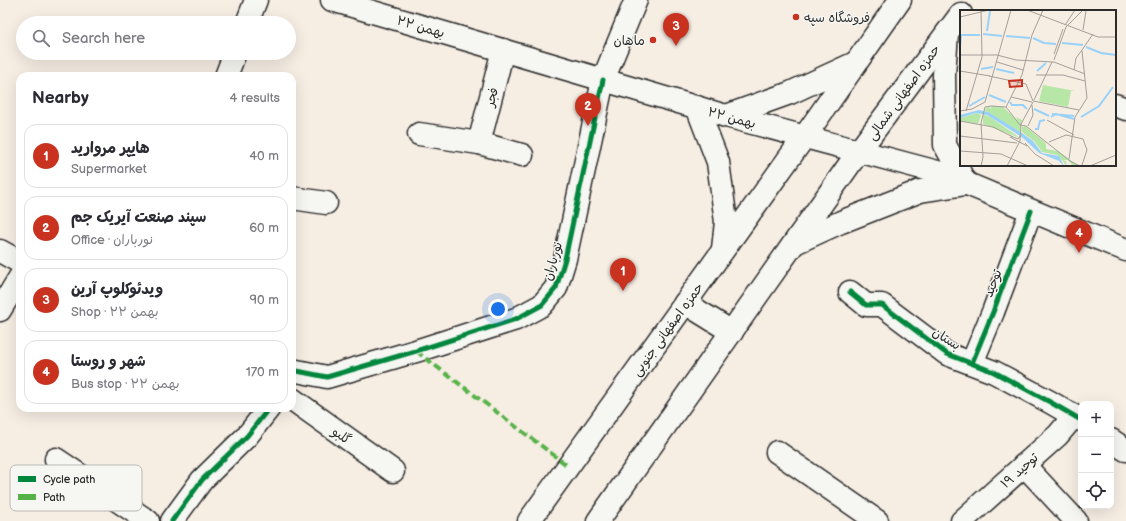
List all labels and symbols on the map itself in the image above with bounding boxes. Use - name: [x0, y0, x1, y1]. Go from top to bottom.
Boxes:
- place label: فروشگاه سپه: [804, 10, 870, 26]
- inset map: [960, 10, 1116, 166]
- marker: فروشگاه سپه: [791, 12, 801, 22]
- street label: ۲۲ بهمن: [395, 13, 447, 41]
- pin: 3: [663, 13, 689, 46]
- place label: ماهان: [614, 33, 645, 49]
- marker: ماهان: [648, 35, 658, 45]
- street label: حمزه اصفهانی شمالی: [864, 42, 945, 144]
- street label: فجر: [482, 86, 502, 110]
- pin: 2: [575, 93, 601, 126]
- street label: ۲۲ بهمن: [706, 104, 758, 132]
- pin: 4: [1066, 220, 1092, 253]
- street label: نورباران: [540, 240, 566, 283]
- pin: 1: [610, 258, 636, 291]
- street label: توحید: [980, 267, 1006, 300]
- street label: حمزه اصفهانی جنوبی: [629, 280, 708, 380]
- your location: [488, 299, 508, 319]
- street label: بستان: [929, 324, 964, 354]
- street label: گلبو: [328, 423, 354, 448]
- street label: توحید ۱۹: [998, 450, 1042, 492]
- legend: [10, 465, 142, 511]
- text: Cycle path: [43, 473, 95, 486]
- text: Path: [43, 491, 65, 504]

